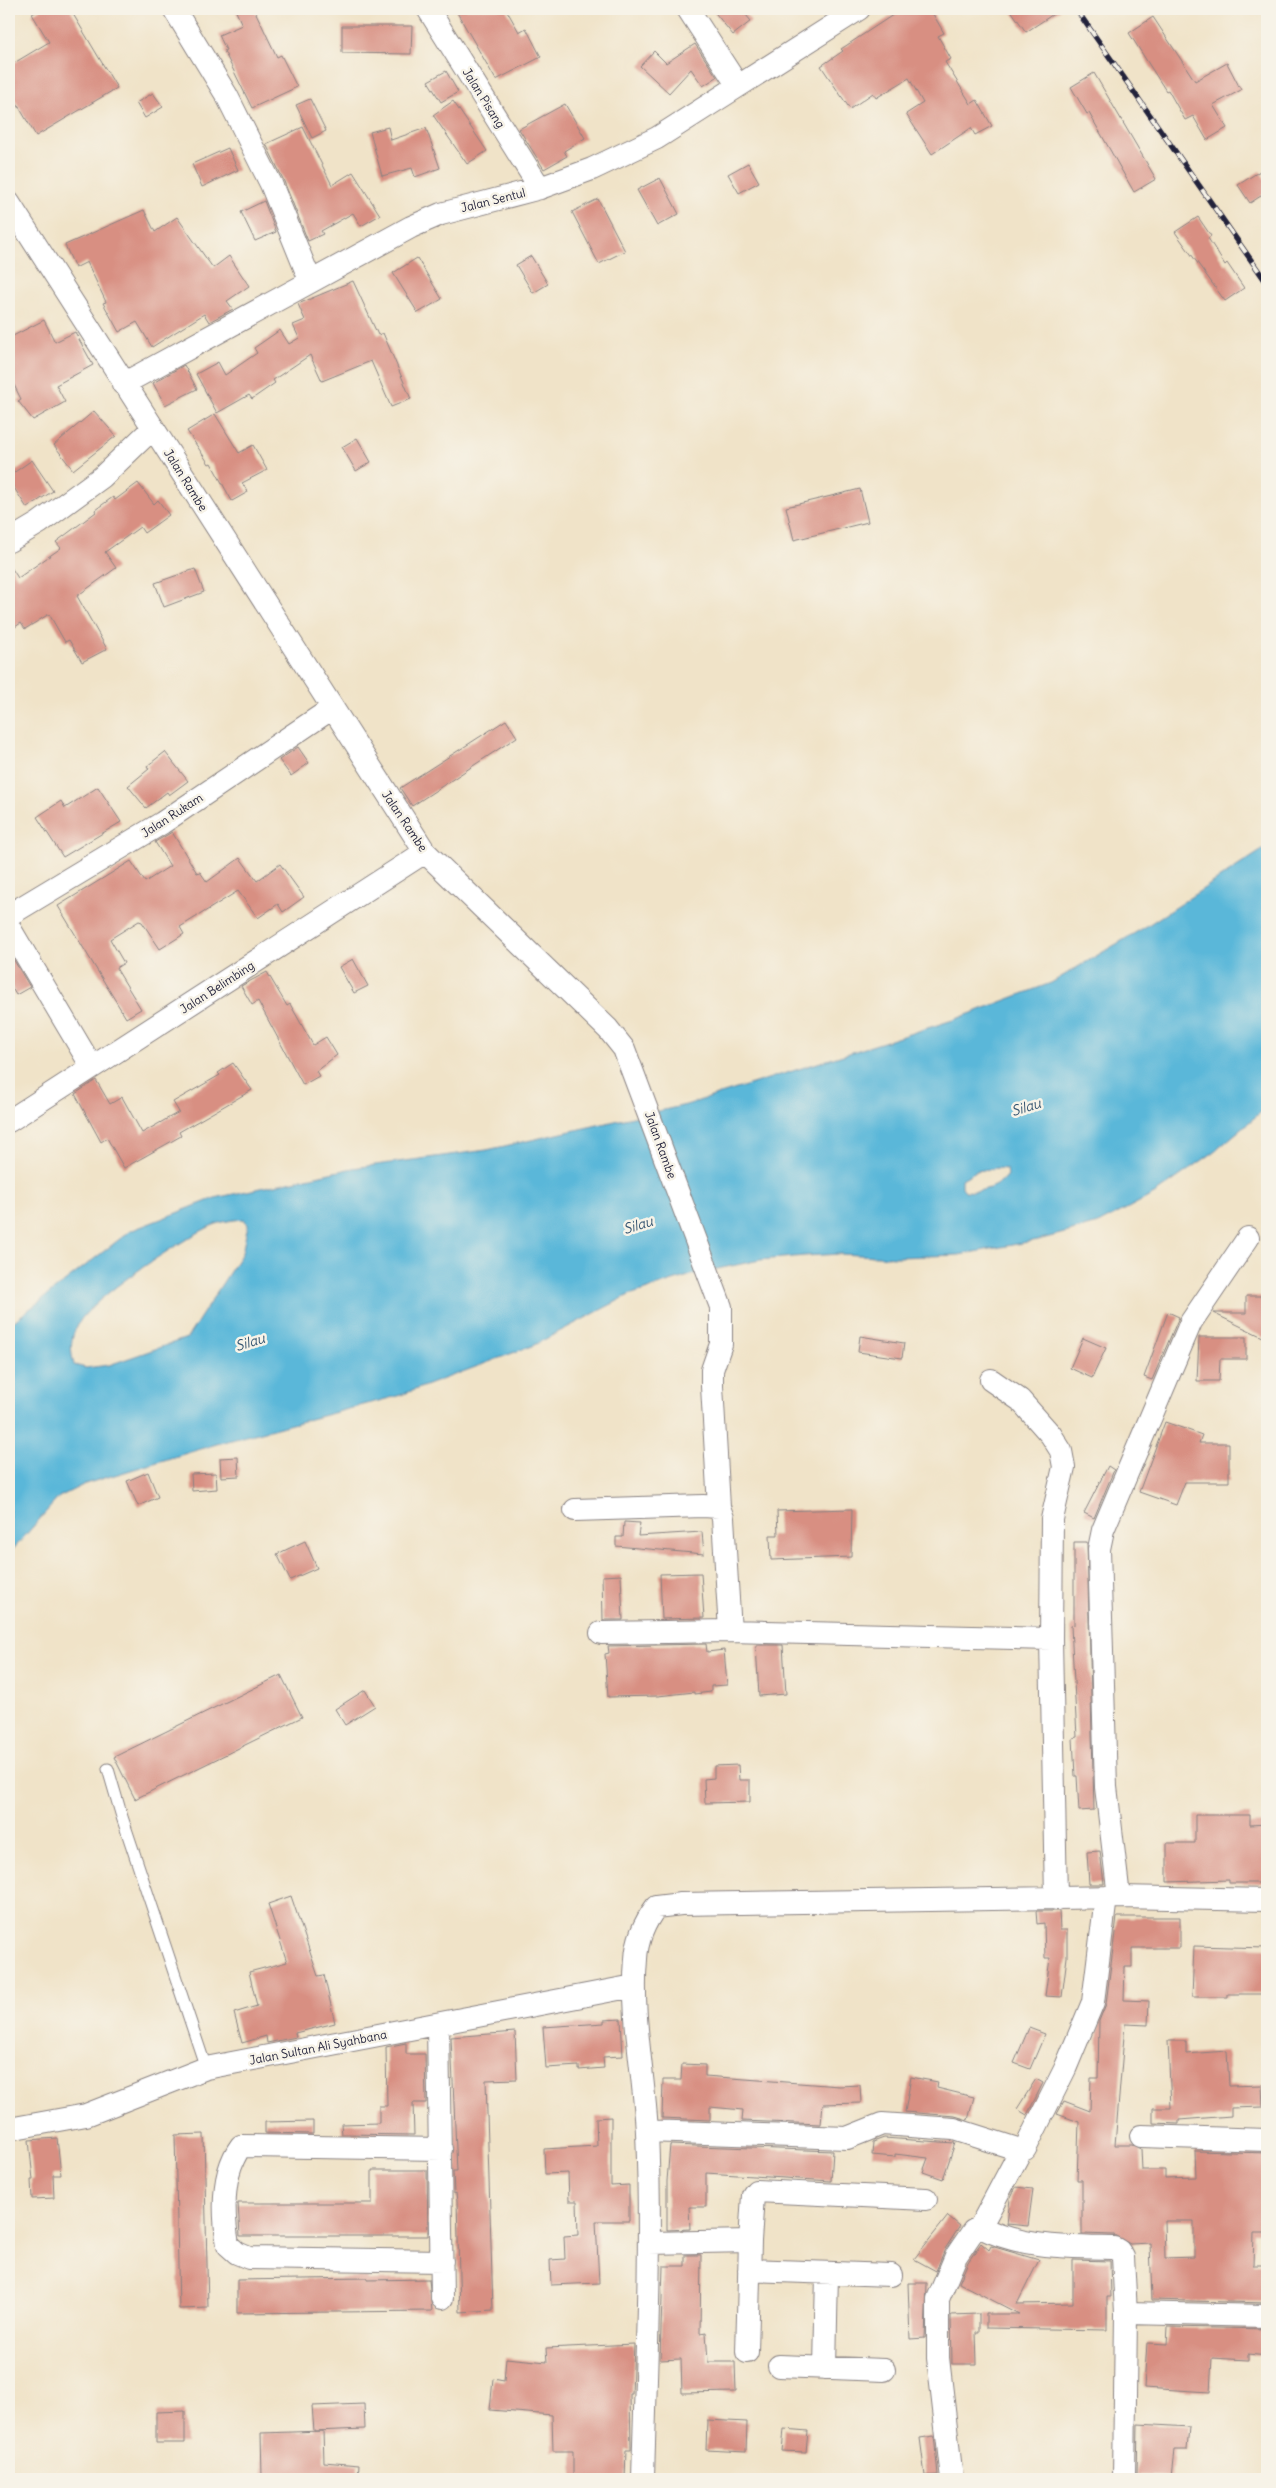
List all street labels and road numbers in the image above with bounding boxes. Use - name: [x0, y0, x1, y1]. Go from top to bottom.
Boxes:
- street label: Jalan Pisang: [460, 65, 508, 131]
- street label: Jalan Sentul: [459, 185, 527, 215]
- street label: Jalan Rambe: [161, 446, 211, 514]
- street label: Jalan Rambe: [379, 788, 431, 854]
- street label: Jalan Rukam: [138, 789, 206, 840]
- street label: Jalan Belimbing: [177, 957, 257, 1017]
- street label: Jalan Rambe: [642, 1109, 680, 1181]
- street label: Jalan Sultan Ali Syahbana: [248, 2026, 388, 2068]

